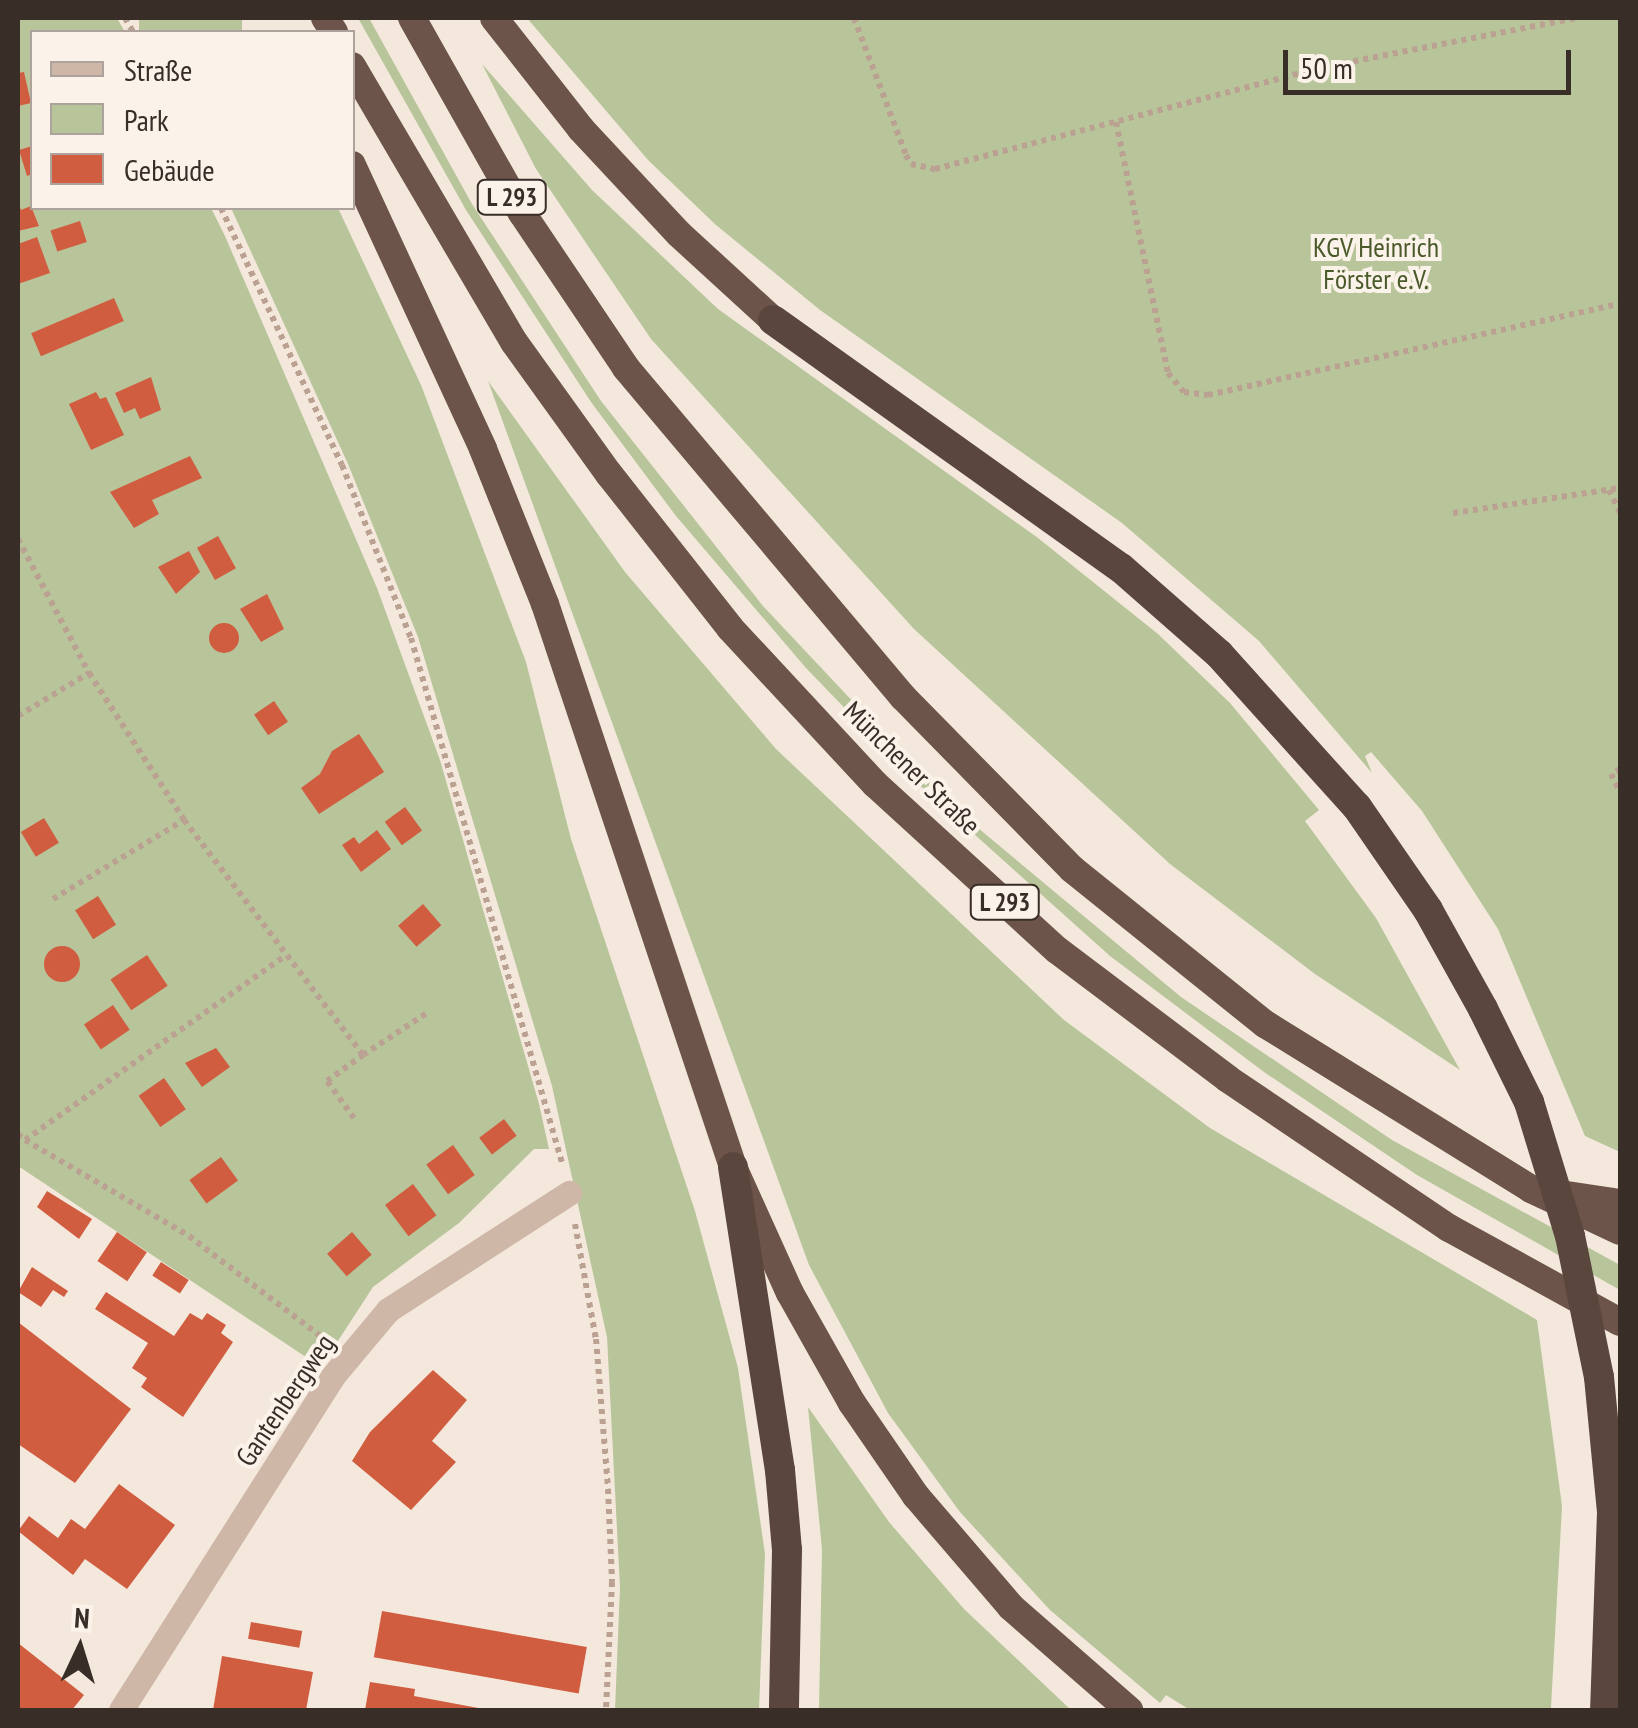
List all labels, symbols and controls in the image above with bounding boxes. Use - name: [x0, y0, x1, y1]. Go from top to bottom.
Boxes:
- legend: [30, 30, 355, 210]
- scale bar: [1288, 30, 1576, 92]
- text: 50 m: [1300, 48, 1353, 87]
- text: Straße: [124, 50, 192, 89]
- text: Park: [124, 100, 169, 139]
- text: Gebäude: [124, 150, 215, 189]
- road number: L 293: [474, 177, 550, 217]
- park label: KGV Heinrich Förster e.V.: [1313, 230, 1439, 296]
- street label: Münchener Straße: [837, 694, 987, 842]
- road number: L 293: [968, 882, 1042, 922]
- street label: Gantenbergweg: [229, 1328, 341, 1472]
- north arrow: [30, 1598, 130, 1698]
- text: N: [73, 1599, 91, 1637]

